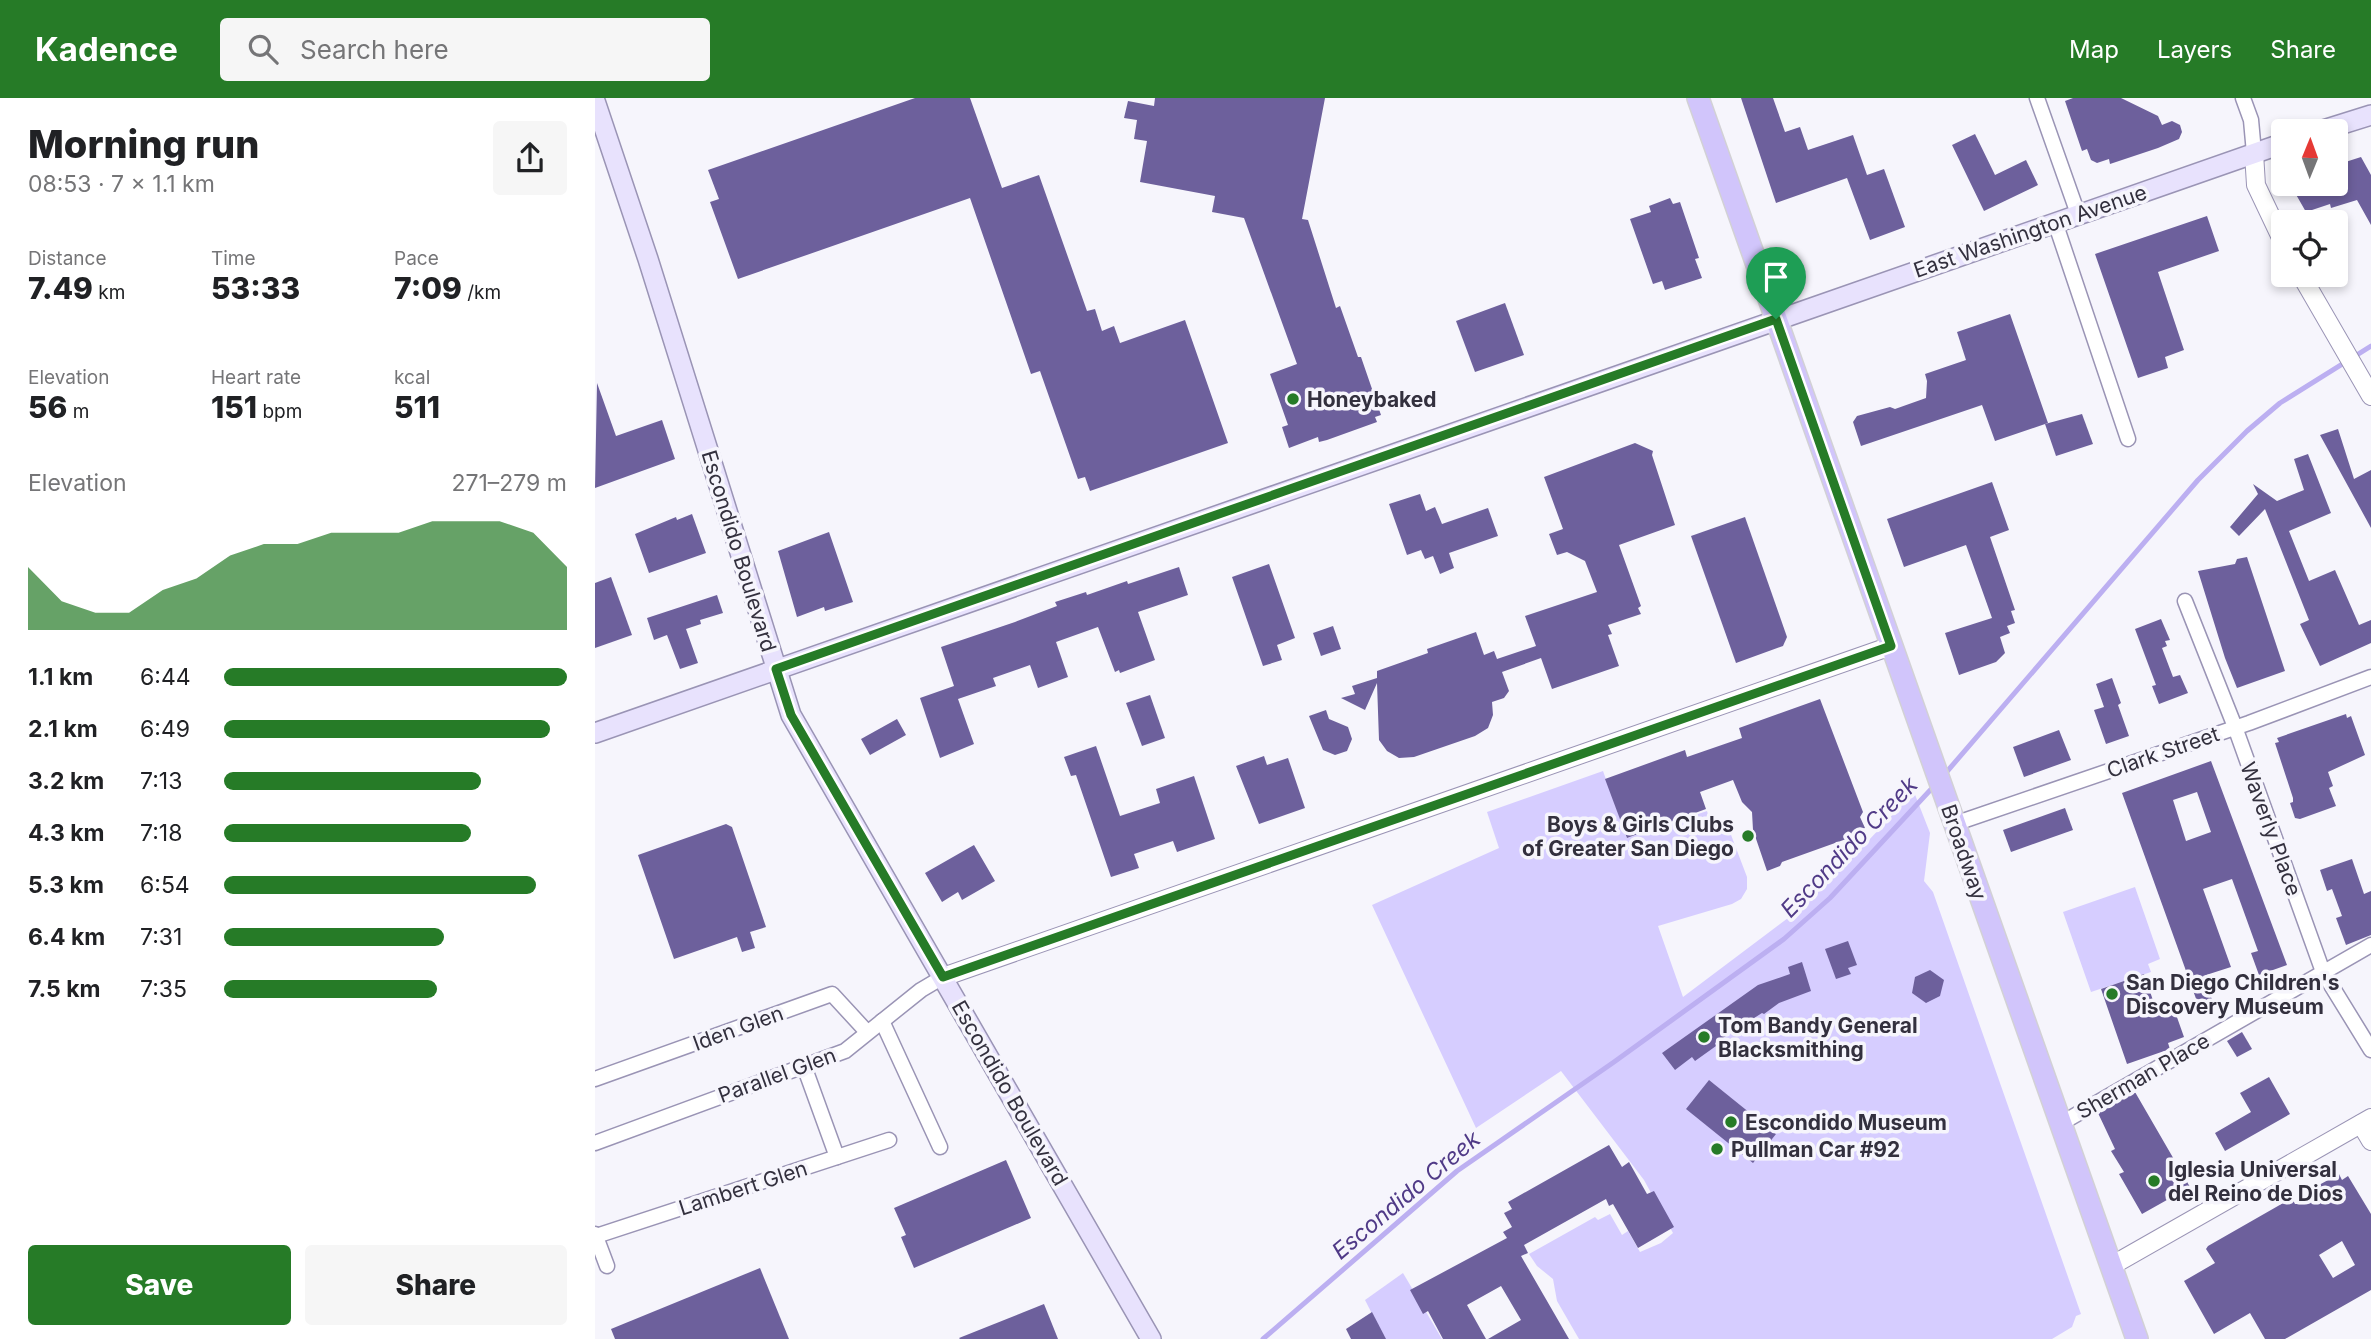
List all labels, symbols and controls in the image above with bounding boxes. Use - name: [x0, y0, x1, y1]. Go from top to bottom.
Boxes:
- search box: [220, 18, 710, 81]
- text: Kadence: [35, 29, 178, 69]
- icon: search: [244, 30, 282, 68]
- text: Search here: [300, 34, 449, 65]
- text: Map: [2069, 35, 2119, 64]
- text: Layers: [2157, 35, 2232, 64]
- text: Share: [2270, 35, 2336, 64]
- north arrow: [2271, 119, 2349, 196]
- map controls: [2271, 119, 2348, 287]
- text: Morning run: [28, 121, 259, 167]
- button: share: [493, 121, 567, 195]
- text: 08:53 · 7 × 1.1 km: [28, 170, 215, 198]
- street label: East Washington Avenue: [1910, 179, 2150, 283]
- button: locate: [2271, 210, 2348, 287]
- text: Distance: [28, 247, 106, 270]
- text: Time: [211, 247, 256, 270]
- text: Pace: [394, 247, 439, 270]
- pin: [1746, 247, 1806, 319]
- icon: arrive: [1757, 258, 1795, 296]
- text: 7.49: [28, 270, 93, 306]
- text: 53:33: [211, 270, 300, 306]
- text: 7:09: [394, 270, 462, 306]
- text: km: [93, 281, 125, 304]
- text: /km: [462, 281, 501, 304]
- text: Elevation: [28, 366, 109, 389]
- text: Heart rate: [211, 366, 301, 389]
- text: kcal: [394, 366, 430, 389]
- place label: Honeybaked: [1307, 387, 1437, 412]
- text: 56: [28, 389, 67, 425]
- text: 151: [211, 389, 257, 425]
- text: 511: [394, 389, 440, 425]
- marker: Honeybaked: [1285, 391, 1301, 407]
- text: m: [67, 400, 89, 423]
- text: bpm: [257, 400, 302, 423]
- street label: Escondido Boulevard: [696, 447, 782, 655]
- text: Elevation: [28, 469, 127, 497]
- text: 271–279 m: [451, 469, 567, 497]
- text: 1.1 km: [28, 663, 93, 691]
- text: 6:44: [140, 663, 191, 691]
- text: 2.1 km: [28, 715, 98, 743]
- text: 6:49: [140, 715, 190, 743]
- street label: Clark Street: [2104, 721, 2223, 783]
- street label: Waverly Place: [2235, 759, 2307, 899]
- text: 3.2 km: [28, 767, 104, 795]
- text: 7:13: [140, 767, 182, 795]
- water label: Escondido Creek: [1775, 771, 1923, 923]
- street label: Broadway: [1936, 801, 1992, 903]
- place label: Boys & Girls Clubs of Greater San Diego: [1522, 812, 1734, 861]
- text: 4.3 km: [28, 819, 105, 847]
- text: 7:18: [140, 819, 182, 847]
- marker: Boys & Girls Clubs of Greater San Diego: [1740, 828, 1756, 844]
- text: 5.3 km: [28, 871, 104, 899]
- text: 6:54: [140, 871, 190, 899]
- text: 6.4 km: [28, 923, 105, 951]
- text: 7:31: [140, 923, 182, 951]
- place label: San Diego Children's Discovery Museum: [2126, 970, 2340, 1019]
- text: 7.5 km: [28, 975, 101, 1003]
- text: 7:35: [140, 975, 187, 1003]
- marker: San Diego Children's Discovery Museum: [2104, 986, 2120, 1002]
- street label: Escondido Boulevard: [947, 996, 1073, 1190]
- street label: Iden Glen: [689, 1000, 787, 1056]
- place label: Tom Bandy General Blacksmithing: [1718, 1013, 1918, 1062]
- street label: Sherman Place: [2072, 1028, 2214, 1124]
- marker: Tom Bandy General Blacksmithing: [1696, 1029, 1712, 1045]
- street label: Parallel Glen: [715, 1042, 839, 1108]
- place label: Escondido Museum: [1745, 1110, 1947, 1135]
- marker: Escondido Museum: [1723, 1114, 1739, 1130]
- water label: Escondido Creek: [1326, 1125, 1486, 1265]
- place label: Pullman Car #92: [1731, 1137, 1900, 1162]
- marker: Pullman Car #92: [1709, 1141, 1725, 1157]
- street label: Lambert Glen: [676, 1155, 810, 1221]
- place label: Iglesia Universal del Reino de Dios: [2168, 1157, 2343, 1206]
- marker: Iglesia Universal del Reino de Dios: [2146, 1173, 2162, 1189]
- button: Save: [28, 1245, 291, 1325]
- button: Share: [305, 1245, 567, 1325]

